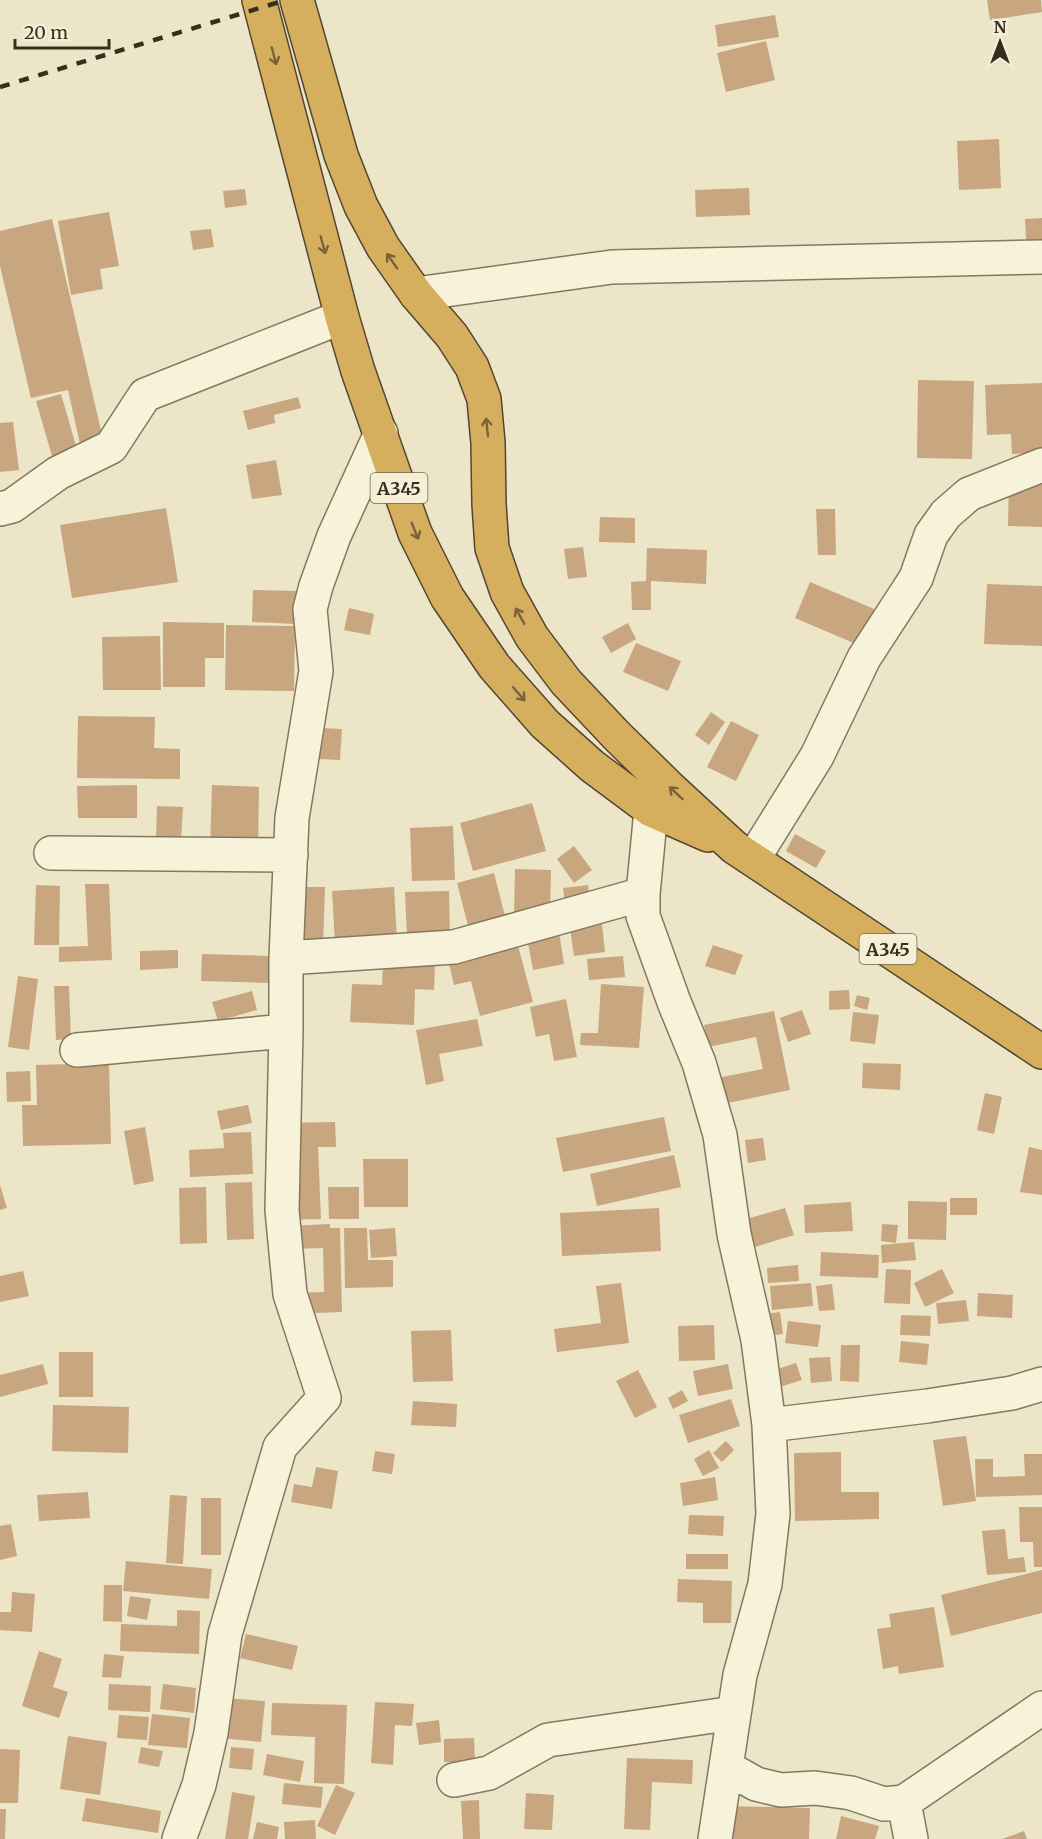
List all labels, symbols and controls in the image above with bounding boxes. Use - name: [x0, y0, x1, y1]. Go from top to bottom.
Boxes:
- scale bar: [15, 12, 110, 50]
- north arrow: [970, 12, 1030, 72]
- text: N: [994, 17, 1007, 37]
- text: 20 m: [24, 21, 68, 44]
- one-way arrow: [269, 47, 280, 66]
- one-way arrow: [318, 235, 330, 254]
- one-way arrow: [386, 253, 398, 269]
- one-way arrow: [481, 417, 492, 437]
- road number: A345: [370, 473, 428, 503]
- one-way arrow: [410, 521, 421, 539]
- one-way arrow: [514, 607, 525, 625]
- one-way arrow: [512, 686, 526, 701]
- one-way arrow: [668, 786, 683, 800]
- road number: A345: [860, 934, 916, 964]

